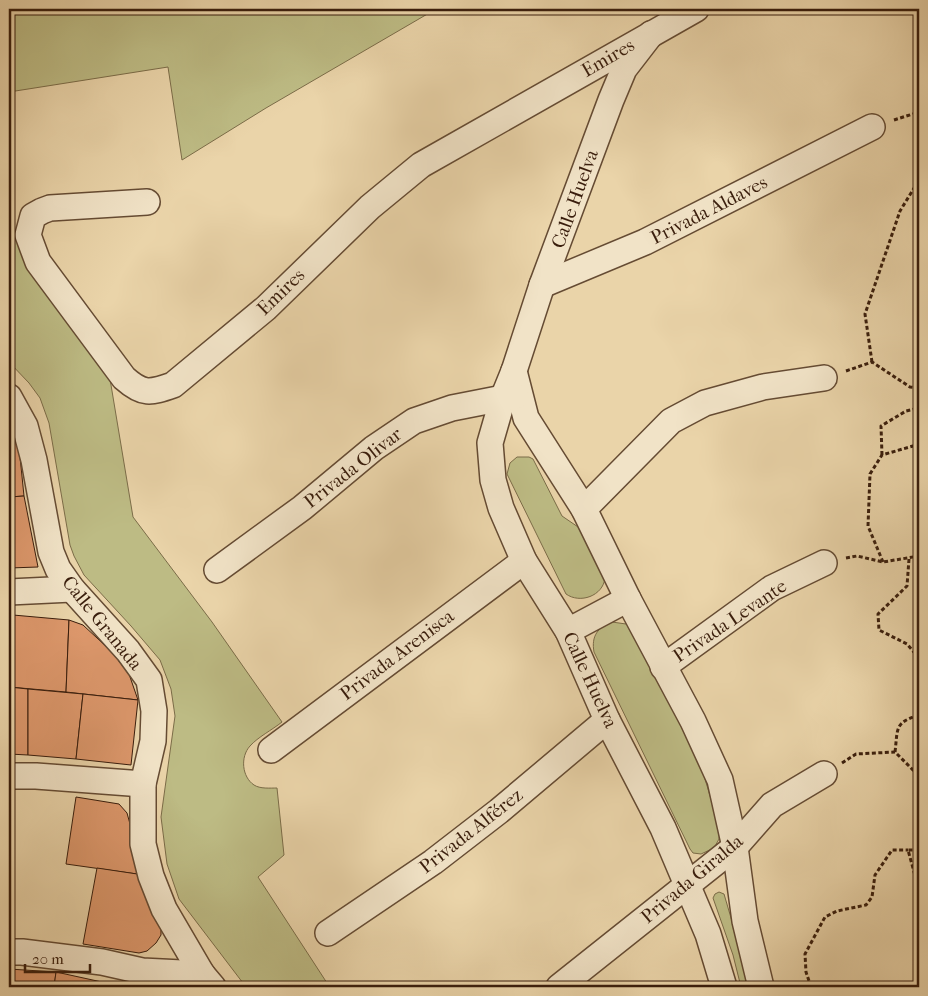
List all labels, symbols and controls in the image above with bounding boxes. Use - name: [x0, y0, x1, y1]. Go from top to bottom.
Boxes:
- street label: Emires: [578, 34, 638, 82]
- street label: Calle Huelva: [547, 146, 603, 251]
- street label: Privada Aldaves: [647, 171, 771, 249]
- street label: Emires: [253, 264, 309, 320]
- street label: Privada Olivar: [300, 422, 407, 513]
- street label: Calle Granada: [57, 572, 147, 675]
- street label: Privada Levante: [669, 575, 791, 667]
- street label: Privada Arenisca: [336, 605, 458, 705]
- street label: Calle Huelva: [558, 629, 622, 732]
- street label: Privada Alférez: [415, 784, 527, 878]
- street label: Privada Giralda: [637, 830, 748, 928]
- scale bar: [25, 941, 90, 973]
- text: 20 m: [32, 950, 64, 968]

